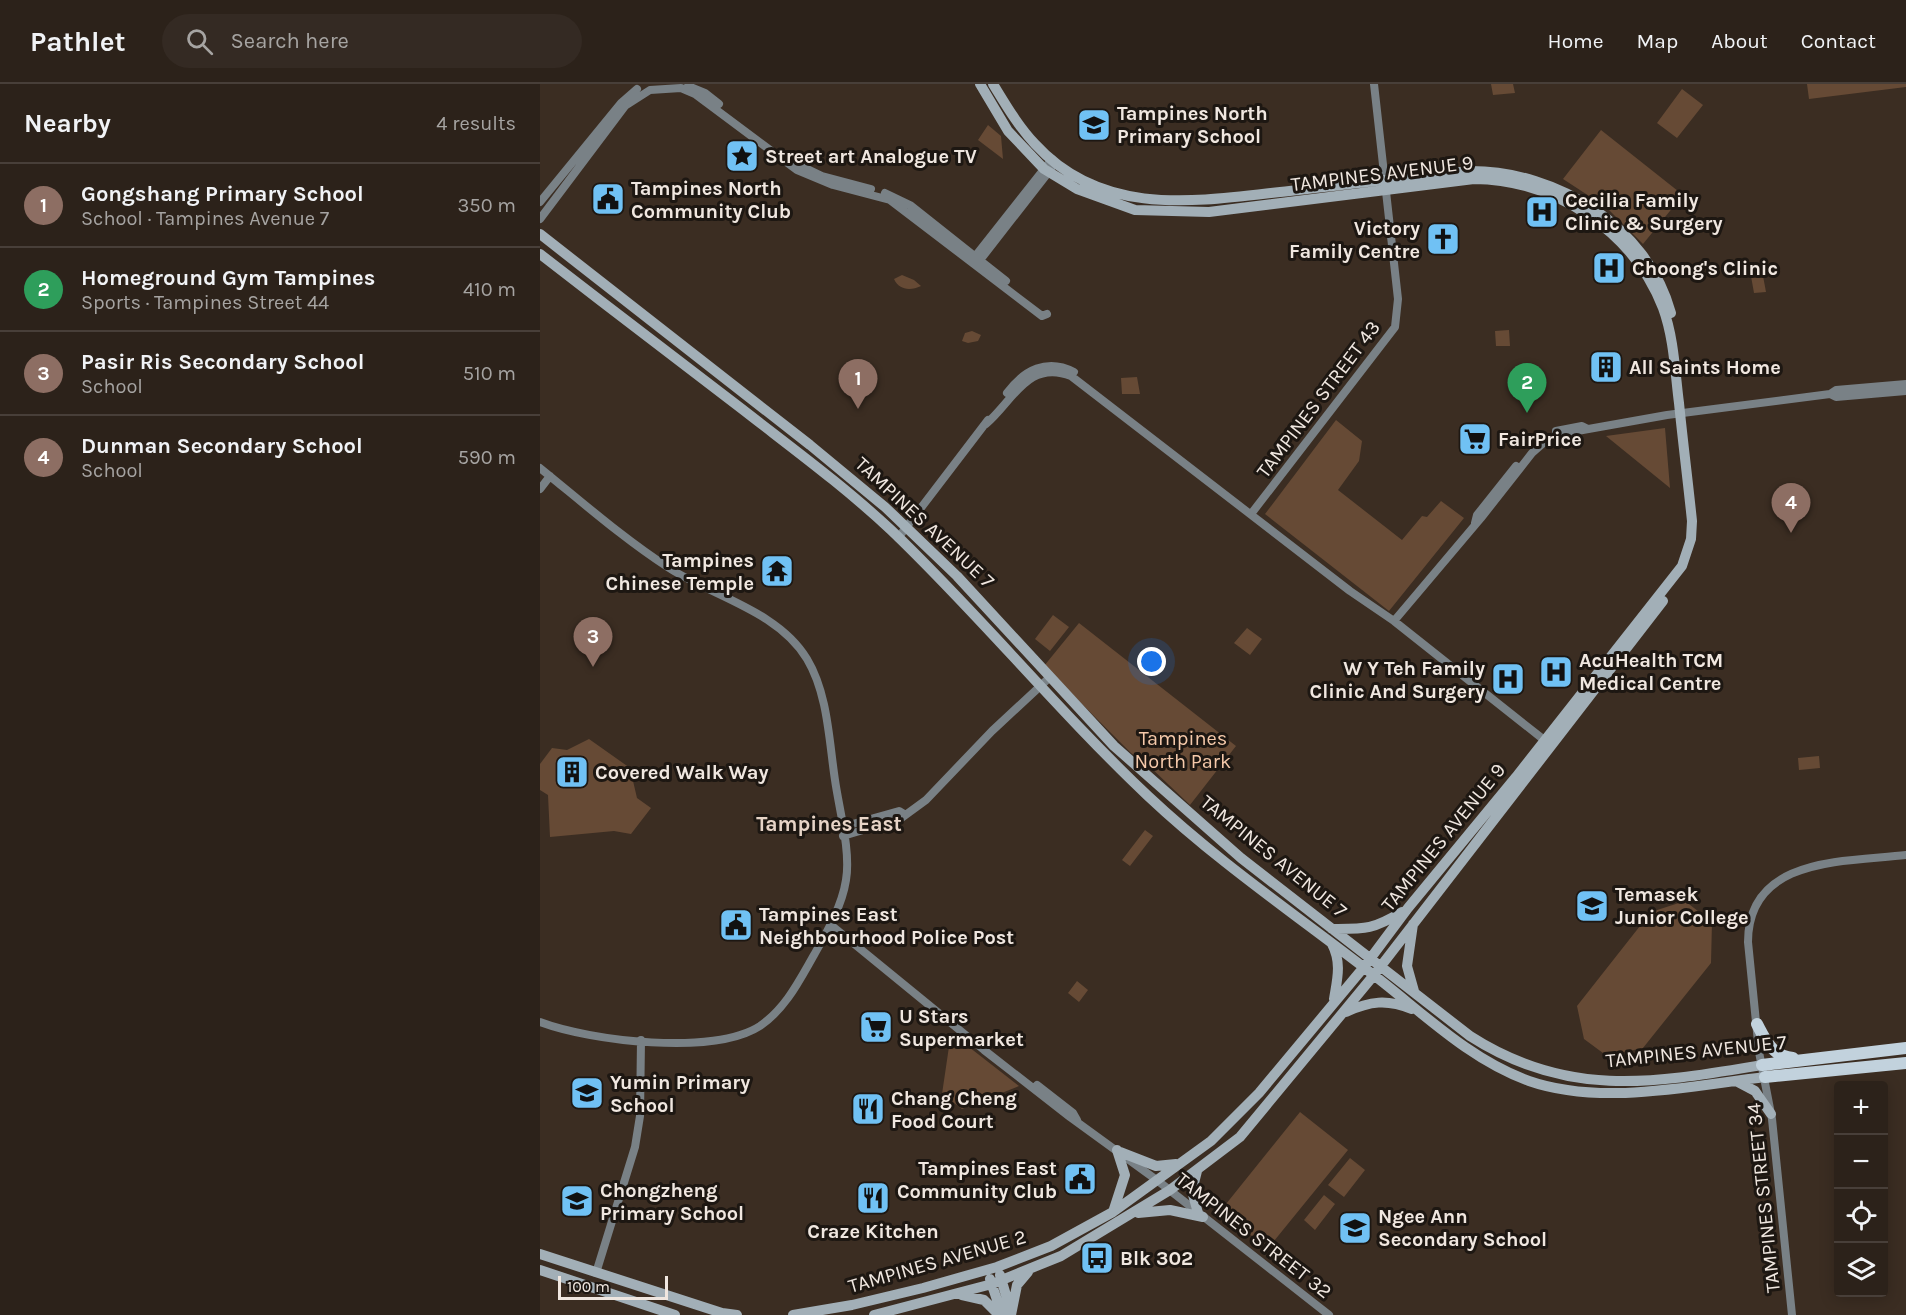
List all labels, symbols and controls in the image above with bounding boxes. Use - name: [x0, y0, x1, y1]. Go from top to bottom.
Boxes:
- search box: [162, 14, 582, 68]
- text: Pathlet: [30, 25, 126, 58]
- icon: search: [183, 25, 216, 58]
- text: Search here: [231, 28, 349, 54]
- text: Home: [1548, 29, 1604, 53]
- text: Map: [1637, 29, 1678, 53]
- text: About: [1711, 29, 1768, 53]
- text: Contact: [1801, 29, 1876, 53]
- place label: Tampines North Primary School: [1117, 102, 1268, 148]
- school or university icon: Tampines North Primary School: [1076, 107, 1112, 143]
- text: Nearby: [24, 108, 111, 139]
- text: 4 results: [436, 112, 516, 135]
- place icon: Street art Analogue TV: [724, 138, 760, 174]
- place label: Street art Analogue TV: [765, 145, 977, 168]
- street label: TAMPINES AVENUE 9: [1289, 151, 1475, 196]
- place label: Tampines North Community Club: [631, 177, 791, 223]
- text: Gongshang Primary School: [81, 181, 364, 207]
- public building icon: Tampines North Community Club: [590, 181, 626, 217]
- place label: Cecilia Family Clinic & Surgery: [1565, 189, 1723, 235]
- text: 1: [40, 194, 47, 217]
- text: 350 m: [458, 194, 516, 217]
- hospital icon: Cecilia Family Clinic & Surgery: [1524, 194, 1560, 230]
- text: School · Tampines Avenue 7: [81, 207, 329, 230]
- place label: Victory Family Centre: [1289, 217, 1420, 263]
- church icon: Victory Family Centre: [1425, 221, 1461, 257]
- hospital icon: Choong's Clinic: [1591, 250, 1627, 286]
- place label: Choong's Clinic: [1632, 257, 1778, 280]
- text: Homeground Gym Tampines: [81, 265, 375, 291]
- text: 2: [37, 278, 50, 301]
- text: 410 m: [463, 278, 516, 301]
- text: Sports · Tampines Street 44: [81, 291, 329, 314]
- street label: TAMPINES STREET 43: [1252, 316, 1385, 482]
- text: Pasir Ris Secondary School: [81, 349, 364, 375]
- building icon: All Saints Home: [1588, 349, 1624, 385]
- place label: All Saints Home: [1629, 356, 1781, 379]
- pin: 1: [838, 360, 878, 409]
- text: 3: [37, 362, 50, 385]
- text: 510 m: [463, 362, 516, 385]
- pin: 2: [1508, 364, 1546, 413]
- text: School: [81, 375, 143, 398]
- supermarket icon: FairPrice: [1457, 421, 1493, 457]
- place label: FairPrice: [1498, 428, 1582, 451]
- text: Dunman Secondary School: [81, 433, 363, 459]
- text: 4: [38, 446, 49, 469]
- text: 590 m: [458, 446, 516, 469]
- street label: TAMPINES AVENUE 7: [850, 452, 999, 593]
- text: School: [81, 459, 143, 482]
- pin: 4: [1772, 484, 1810, 533]
- place label: Tampines Chinese Temple: [606, 549, 754, 595]
- temple icon: Tampines Chinese Temple: [759, 553, 795, 589]
- pin: 3: [574, 618, 612, 667]
- your location: [1137, 647, 1166, 676]
- place label: AcuHealth TCM Medical Centre: [1579, 649, 1723, 695]
- hospital icon: AcuHealth TCM Medical Centre: [1538, 654, 1574, 690]
- place label: W Y Teh Family Clinic And Surgery: [1310, 657, 1485, 703]
- hospital icon: W Y Teh Family Clinic And Surgery: [1490, 661, 1526, 697]
- park label: Tampines North Park: [1135, 727, 1231, 773]
- building icon: Covered Walk Way: [554, 754, 590, 790]
- street label: TAMPINES AVENUE 9: [1377, 759, 1510, 916]
- place label: Covered Walk Way: [595, 761, 768, 784]
- street label: TAMPINES AVENUE 7: [1196, 790, 1352, 923]
- district label: Tampines East: [756, 812, 902, 836]
- place label: Temasek Junior College: [1615, 883, 1749, 929]
- school or university icon: Temasek Junior College: [1574, 888, 1610, 924]
- place label: Tampines East Neighbourhood Police Post: [759, 903, 1014, 949]
- public building icon: Tampines East Neighbourhood Police Post: [718, 907, 754, 943]
- place label: U Stars Supermarket: [899, 1005, 1024, 1051]
- supermarket icon: U Stars Supermarket: [858, 1009, 894, 1045]
- street label: TAMPINES AVENUE 7: [1605, 1031, 1788, 1072]
- place label: Yumin Primary School: [610, 1071, 750, 1117]
- school or university icon: Yumin Primary School: [569, 1075, 605, 1111]
- map controls: [1834, 1081, 1888, 1297]
- button: +: [1834, 1081, 1888, 1135]
- place label: Chang Cheng Food Court: [891, 1087, 1017, 1133]
- restaurant icon: Chang Cheng Food Court: [850, 1091, 886, 1127]
- street label: TAMPINES STREET 34: [1742, 1102, 1785, 1294]
- button: −: [1834, 1135, 1888, 1189]
- place label: Tampines East Community Club: [897, 1157, 1057, 1203]
- public building icon: Tampines East Community Club: [1062, 1161, 1098, 1197]
- street label: TAMPINES STREET 32: [1171, 1168, 1336, 1303]
- place label: Chongzheng Primary School: [600, 1179, 744, 1225]
- restaurant icon: Craze Kitchen: [855, 1180, 891, 1216]
- school or university icon: Chongzheng Primary School: [559, 1183, 595, 1219]
- button: locate: [1834, 1189, 1888, 1243]
- place label: Ngee Ann Secondary School: [1378, 1205, 1547, 1251]
- school or university icon: Ngee Ann Secondary School: [1337, 1210, 1373, 1246]
- place label: Craze Kitchen: [807, 1220, 939, 1243]
- street label: TAMPINES AVENUE 2: [846, 1225, 1029, 1298]
- bus stop icon: Blk 302: [1079, 1240, 1115, 1276]
- button: layers: [1834, 1243, 1888, 1297]
- place label: Blk 302: [1120, 1247, 1193, 1270]
- scale bar: [558, 1273, 668, 1300]
- text: 100 m: [567, 1277, 610, 1296]

